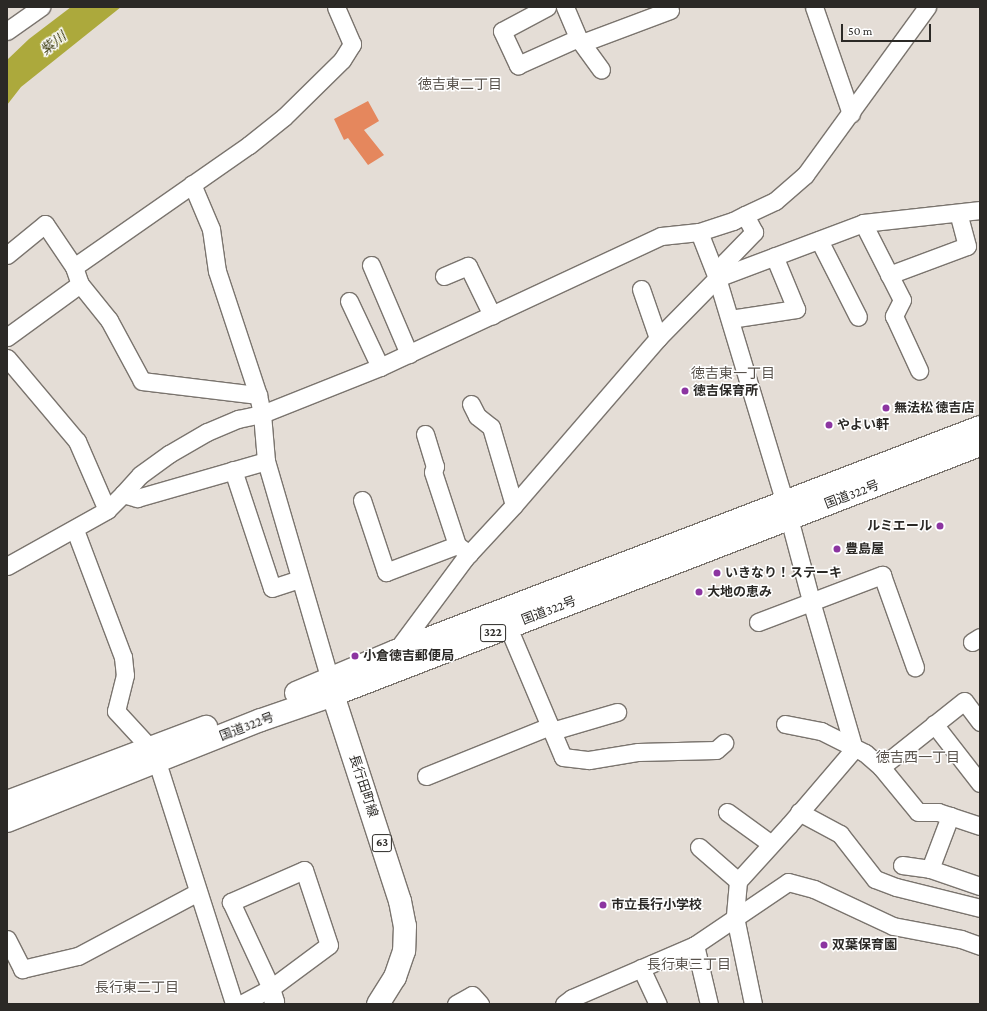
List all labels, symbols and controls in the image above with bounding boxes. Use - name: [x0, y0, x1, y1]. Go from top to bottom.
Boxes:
- scale bar: [843, 16, 933, 42]
- text: 50 m: [848, 24, 872, 38]
- water label: 紫川: [37, 28, 69, 58]
- district label: 徳吉東二丁目: [418, 76, 502, 92]
- district label: 徳吉東一丁目: [691, 365, 775, 381]
- place label: 徳吉保育所: [693, 383, 758, 399]
- marker: 徳吉保育所: [680, 386, 690, 396]
- place label: 無法松 徳吉店: [894, 400, 975, 416]
- marker: 無法松 徳吉店: [881, 403, 891, 413]
- place label: やよい軒: [837, 417, 889, 433]
- marker: やよい軒: [824, 420, 834, 430]
- street label: 国道322号: [822, 477, 882, 513]
- place label: ルミエール: [867, 518, 932, 534]
- marker: ルミエール: [935, 521, 945, 531]
- place label: 豊島屋: [845, 541, 884, 557]
- marker: 豊島屋: [832, 544, 842, 554]
- place label: いきなり！ステーキ: [725, 565, 842, 581]
- marker: いきなり！ステーキ: [712, 568, 722, 578]
- place label: 大地の恵み: [707, 584, 772, 600]
- marker: 大地の恵み: [694, 587, 704, 597]
- street label: 国道322号: [519, 593, 579, 629]
- road number: 322: [480, 623, 506, 643]
- place label: 小倉徳吉郵便局: [363, 648, 454, 664]
- marker: 小倉徳吉郵便局: [350, 651, 360, 661]
- street label: 国道322号: [217, 709, 277, 745]
- district label: 徳吉西一丁目: [876, 749, 960, 765]
- street label: 長行田町線: [346, 753, 380, 819]
- road number: 63: [371, 833, 393, 853]
- place label: 市立長行小学校: [611, 897, 702, 913]
- marker: 市立長行小学校: [598, 900, 608, 910]
- place label: 双葉保育園: [832, 937, 897, 953]
- marker: 双葉保育園: [819, 940, 829, 950]
- district label: 長行東三丁目: [647, 956, 731, 972]
- district label: 長行東二丁目: [95, 979, 179, 995]

